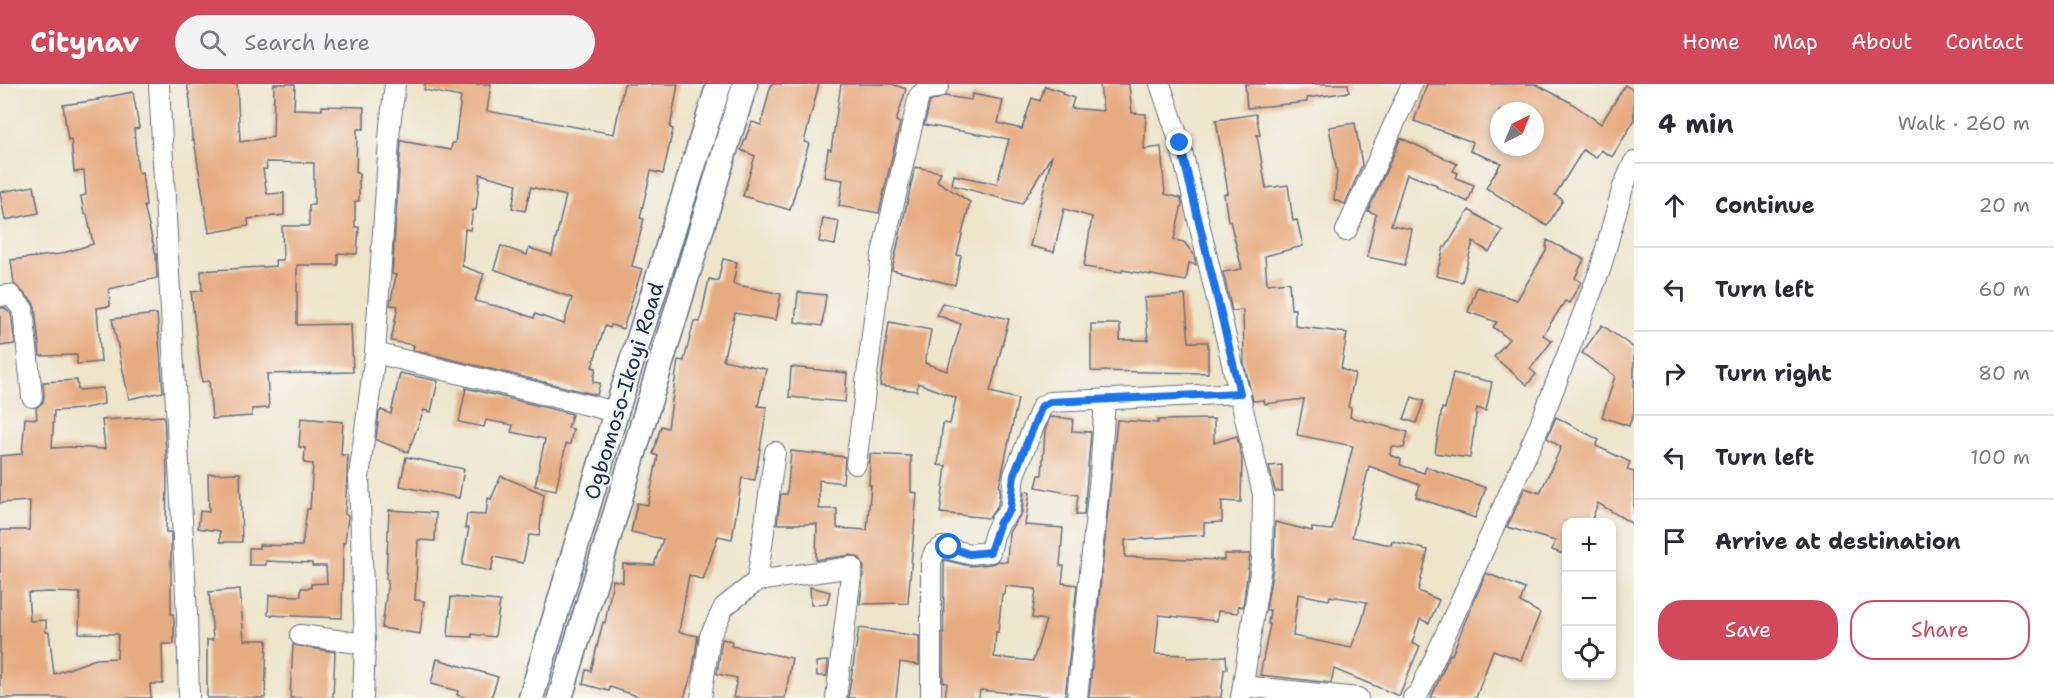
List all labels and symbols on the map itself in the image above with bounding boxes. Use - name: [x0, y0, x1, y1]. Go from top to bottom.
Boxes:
- north arrow: [1490, 102, 1544, 156]
- route end: [1166, 129, 1192, 155]
- street label: Ogbomoso-Ikoyi Road: [578, 279, 670, 503]
- route start: [935, 533, 961, 559]

